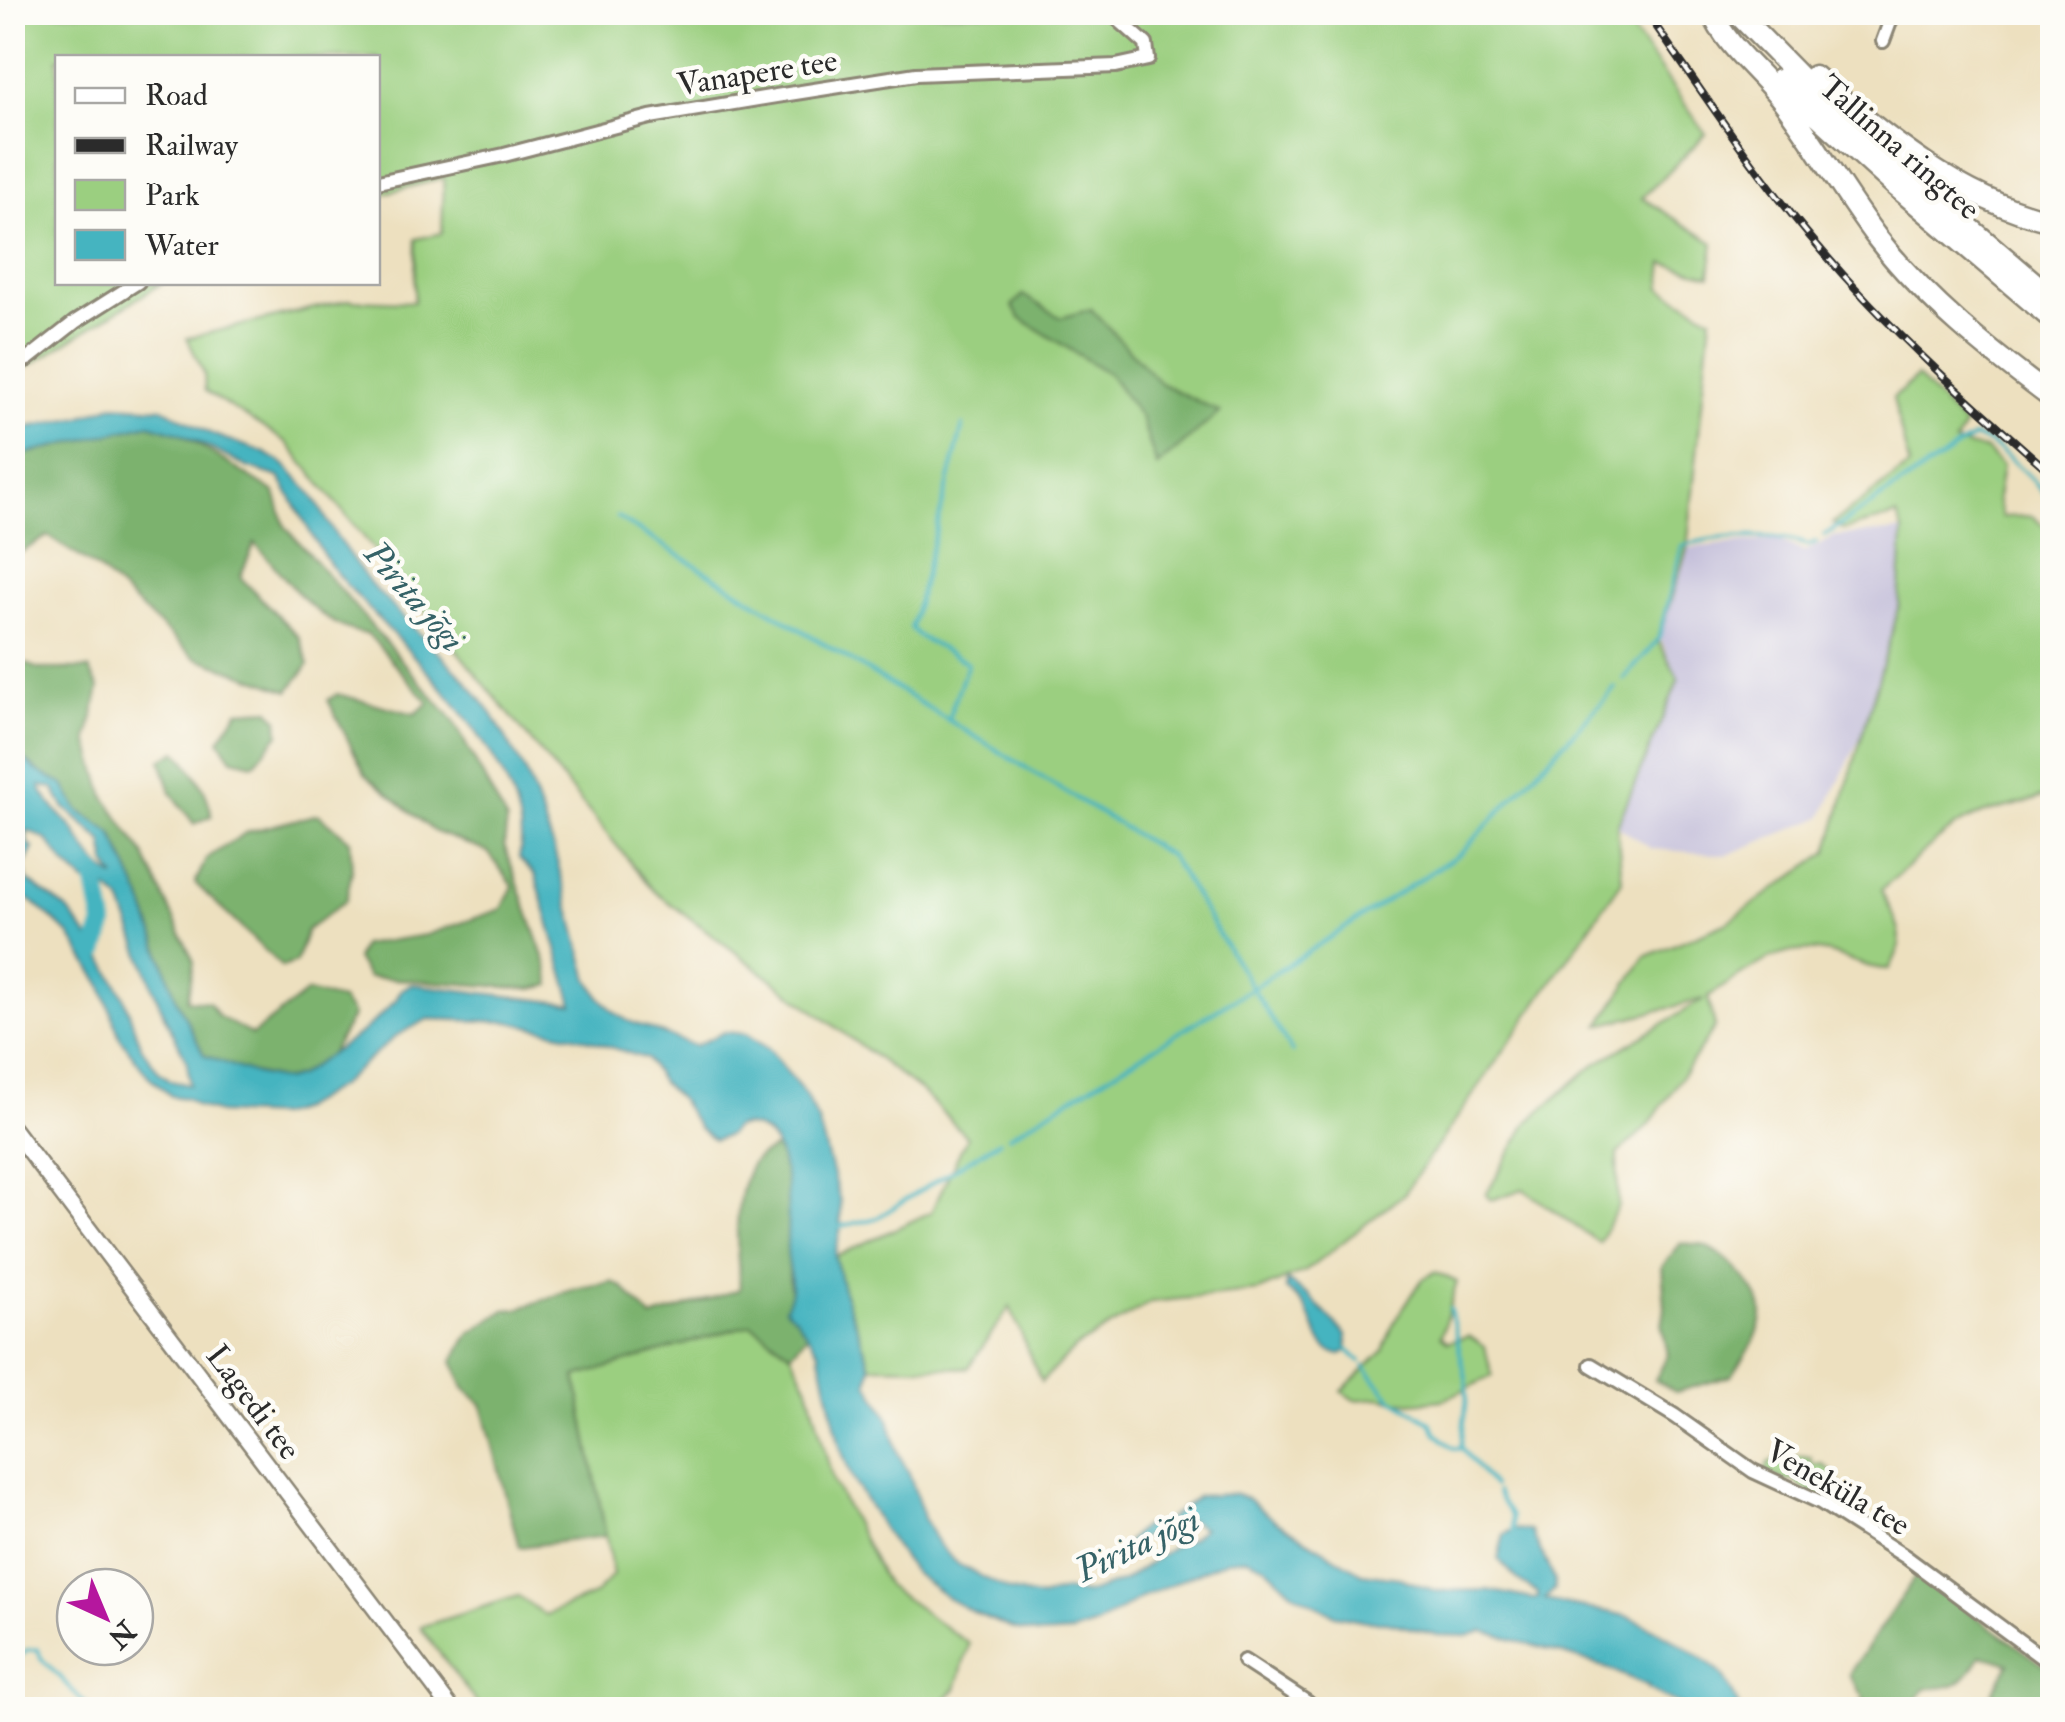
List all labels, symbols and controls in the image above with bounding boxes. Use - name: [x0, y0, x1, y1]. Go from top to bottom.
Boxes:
- street label: Vanapere tee: [674, 41, 840, 105]
- legend: [55, 55, 380, 285]
- street label: Tallinna ringtee: [1810, 67, 1988, 229]
- text: Road: [145, 77, 208, 114]
- text: Railway: [145, 127, 239, 164]
- text: Park: [145, 177, 200, 214]
- text: Water: [144, 227, 219, 264]
- water label: Pirita jõgi: [354, 532, 474, 661]
- street label: Lagedi tee: [197, 1337, 309, 1468]
- street label: Veneküla tee: [1758, 1431, 1917, 1545]
- water label: Pirita jõgi: [1068, 1497, 1206, 1593]
- north arrow: [55, 1567, 155, 1667]
- text: N: [99, 1612, 143, 1656]

